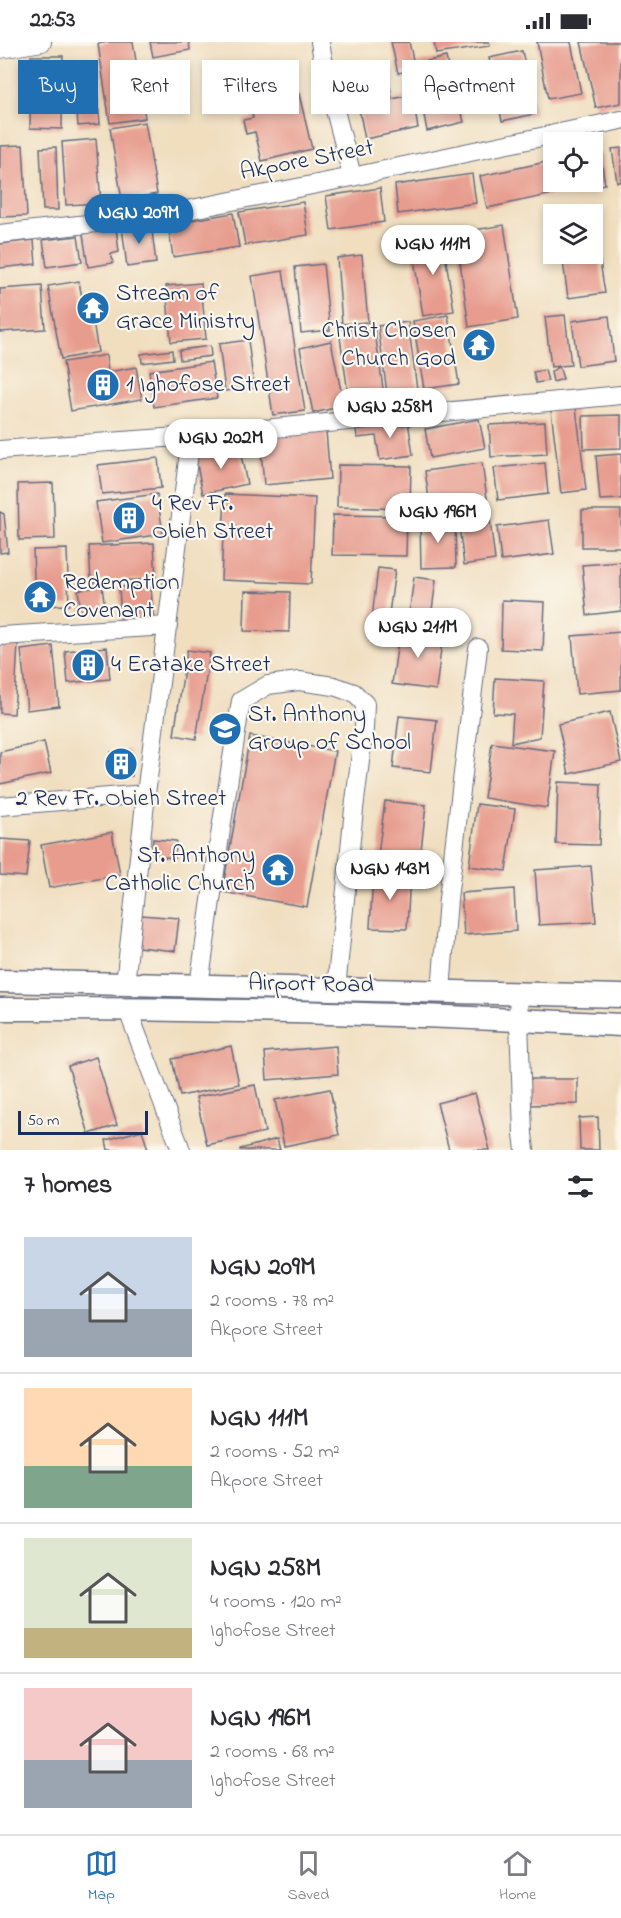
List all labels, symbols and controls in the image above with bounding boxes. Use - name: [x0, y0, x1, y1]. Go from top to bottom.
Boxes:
- text: 22:53: [30, 5, 75, 37]
- chip: Buy: [18, 60, 98, 114]
- chip: Rent: [110, 60, 190, 114]
- chip: Filters: [202, 60, 299, 114]
- chip: New: [311, 60, 390, 114]
- chip: Apartment: [402, 60, 537, 114]
- street label: Akpore Street: [237, 131, 377, 191]
- map controls: [543, 132, 603, 264]
- button: locate: [543, 132, 603, 192]
- pin: NGN 209M: [77, 194, 201, 245]
- text: NGN 209M: [98, 199, 180, 228]
- button: layers: [543, 204, 603, 264]
- pin: NGN 111M: [371, 225, 495, 276]
- text: NGN 111M: [395, 230, 471, 259]
- place label: Stream of Grace Ministry: [116, 277, 255, 341]
- temple icon: Stream of Grace Ministry: [75, 290, 111, 326]
- place label: Christ Chosen Church God: [322, 314, 457, 377]
- temple icon: Christ Chosen Church God: [461, 327, 497, 363]
- building icon: 1 Ighofose Street: [85, 367, 121, 403]
- place label: 1 Ighofose Street: [126, 368, 291, 403]
- pin: NGN 258M: [328, 388, 452, 439]
- text: NGN 258M: [347, 393, 433, 422]
- pin: NGN 202M: [159, 419, 283, 470]
- text: NGN 202M: [178, 424, 264, 453]
- place label: 4 Rev Fr. Obieh Street: [152, 487, 273, 550]
- pin: NGN 196M: [376, 493, 500, 544]
- text: NGN 196M: [399, 498, 477, 527]
- building icon: 4 Rev Fr. Obieh Street: [111, 500, 147, 536]
- place label: Redemption Covenant: [63, 566, 180, 629]
- temple icon: Redemption Covenant: [22, 579, 58, 615]
- pin: NGN 211M: [356, 608, 480, 659]
- text: NGN 211M: [378, 613, 458, 642]
- building icon: 4 Eratake Street: [70, 647, 106, 683]
- place label: 4 Eratake Street: [111, 648, 271, 683]
- place label: St. Anthony Group of School: [248, 698, 411, 761]
- school or university icon: St. Anthony Group of School: [207, 711, 243, 747]
- building icon: 2 Rev Fr. Obieh Street: [103, 746, 139, 782]
- place label: 2 Rev Fr. Obieh Street: [16, 782, 226, 817]
- place label: St. Anthony Catholic Church: [105, 839, 255, 902]
- pin: NGN 143M: [328, 850, 452, 901]
- temple icon: St. Anthony Catholic Church: [260, 852, 296, 888]
- text: NGN 143M: [350, 855, 430, 884]
- street label: Airport Road: [248, 966, 375, 1004]
- scale bar: [18, 1108, 148, 1136]
- text: 50 m: [27, 1109, 59, 1133]
- text: 7 homes: [24, 1167, 112, 1205]
- icon: filters: [564, 1170, 597, 1203]
- text: NGN 209M: [210, 1249, 316, 1287]
- icon: home: [72, 1261, 144, 1333]
- text: 2 rooms · 78 m²: [210, 1287, 334, 1316]
- text: Akpore Street: [210, 1316, 323, 1345]
- text: NGN 111M: [210, 1400, 309, 1438]
- icon: home: [72, 1412, 144, 1484]
- text: 2 rooms · 52 m²: [210, 1438, 340, 1467]
- text: Akpore Street: [210, 1467, 323, 1496]
- text: NGN 258M: [210, 1550, 321, 1588]
- icon: home: [72, 1562, 144, 1634]
- text: 4 rooms · 120 m²: [210, 1588, 342, 1617]
- text: Ighofose Street: [210, 1617, 336, 1646]
- text: NGN 196M: [210, 1700, 311, 1738]
- icon: home: [72, 1712, 144, 1784]
- text: 2 rooms · 68 m²: [210, 1738, 335, 1767]
- text: Ighofose Street: [210, 1767, 336, 1796]
- tab: Map: [85, 1847, 118, 1907]
- tab: Saved: [288, 1847, 329, 1907]
- tab: Home: [499, 1847, 536, 1907]

